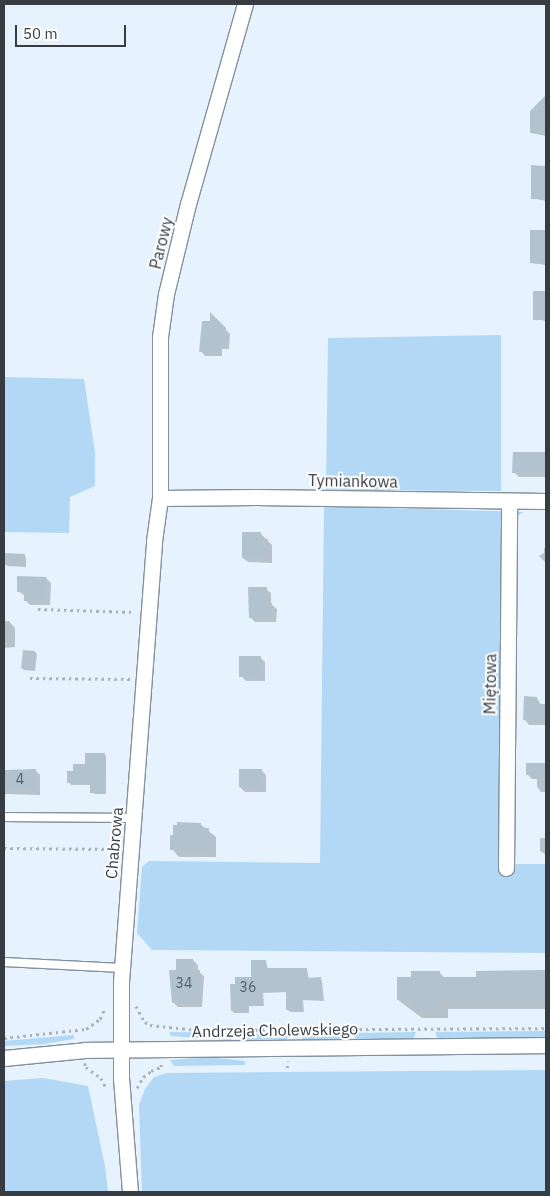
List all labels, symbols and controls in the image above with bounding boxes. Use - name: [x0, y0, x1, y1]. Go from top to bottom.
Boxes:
- scale bar: [18, 15, 129, 47]
- text: 50 m: [23, 24, 58, 43]
- street label: Parowy: [145, 215, 177, 271]
- street label: Tymiankowa: [308, 471, 398, 491]
- street label: Miętowa: [480, 653, 500, 715]
- house number: 4: [16, 771, 24, 787]
- street label: Chabrowa: [101, 806, 127, 880]
- house number: 34: [176, 975, 192, 991]
- house number: 36: [240, 979, 256, 995]
- street label: Andrzeja Cholewskiego: [192, 1019, 358, 1041]

